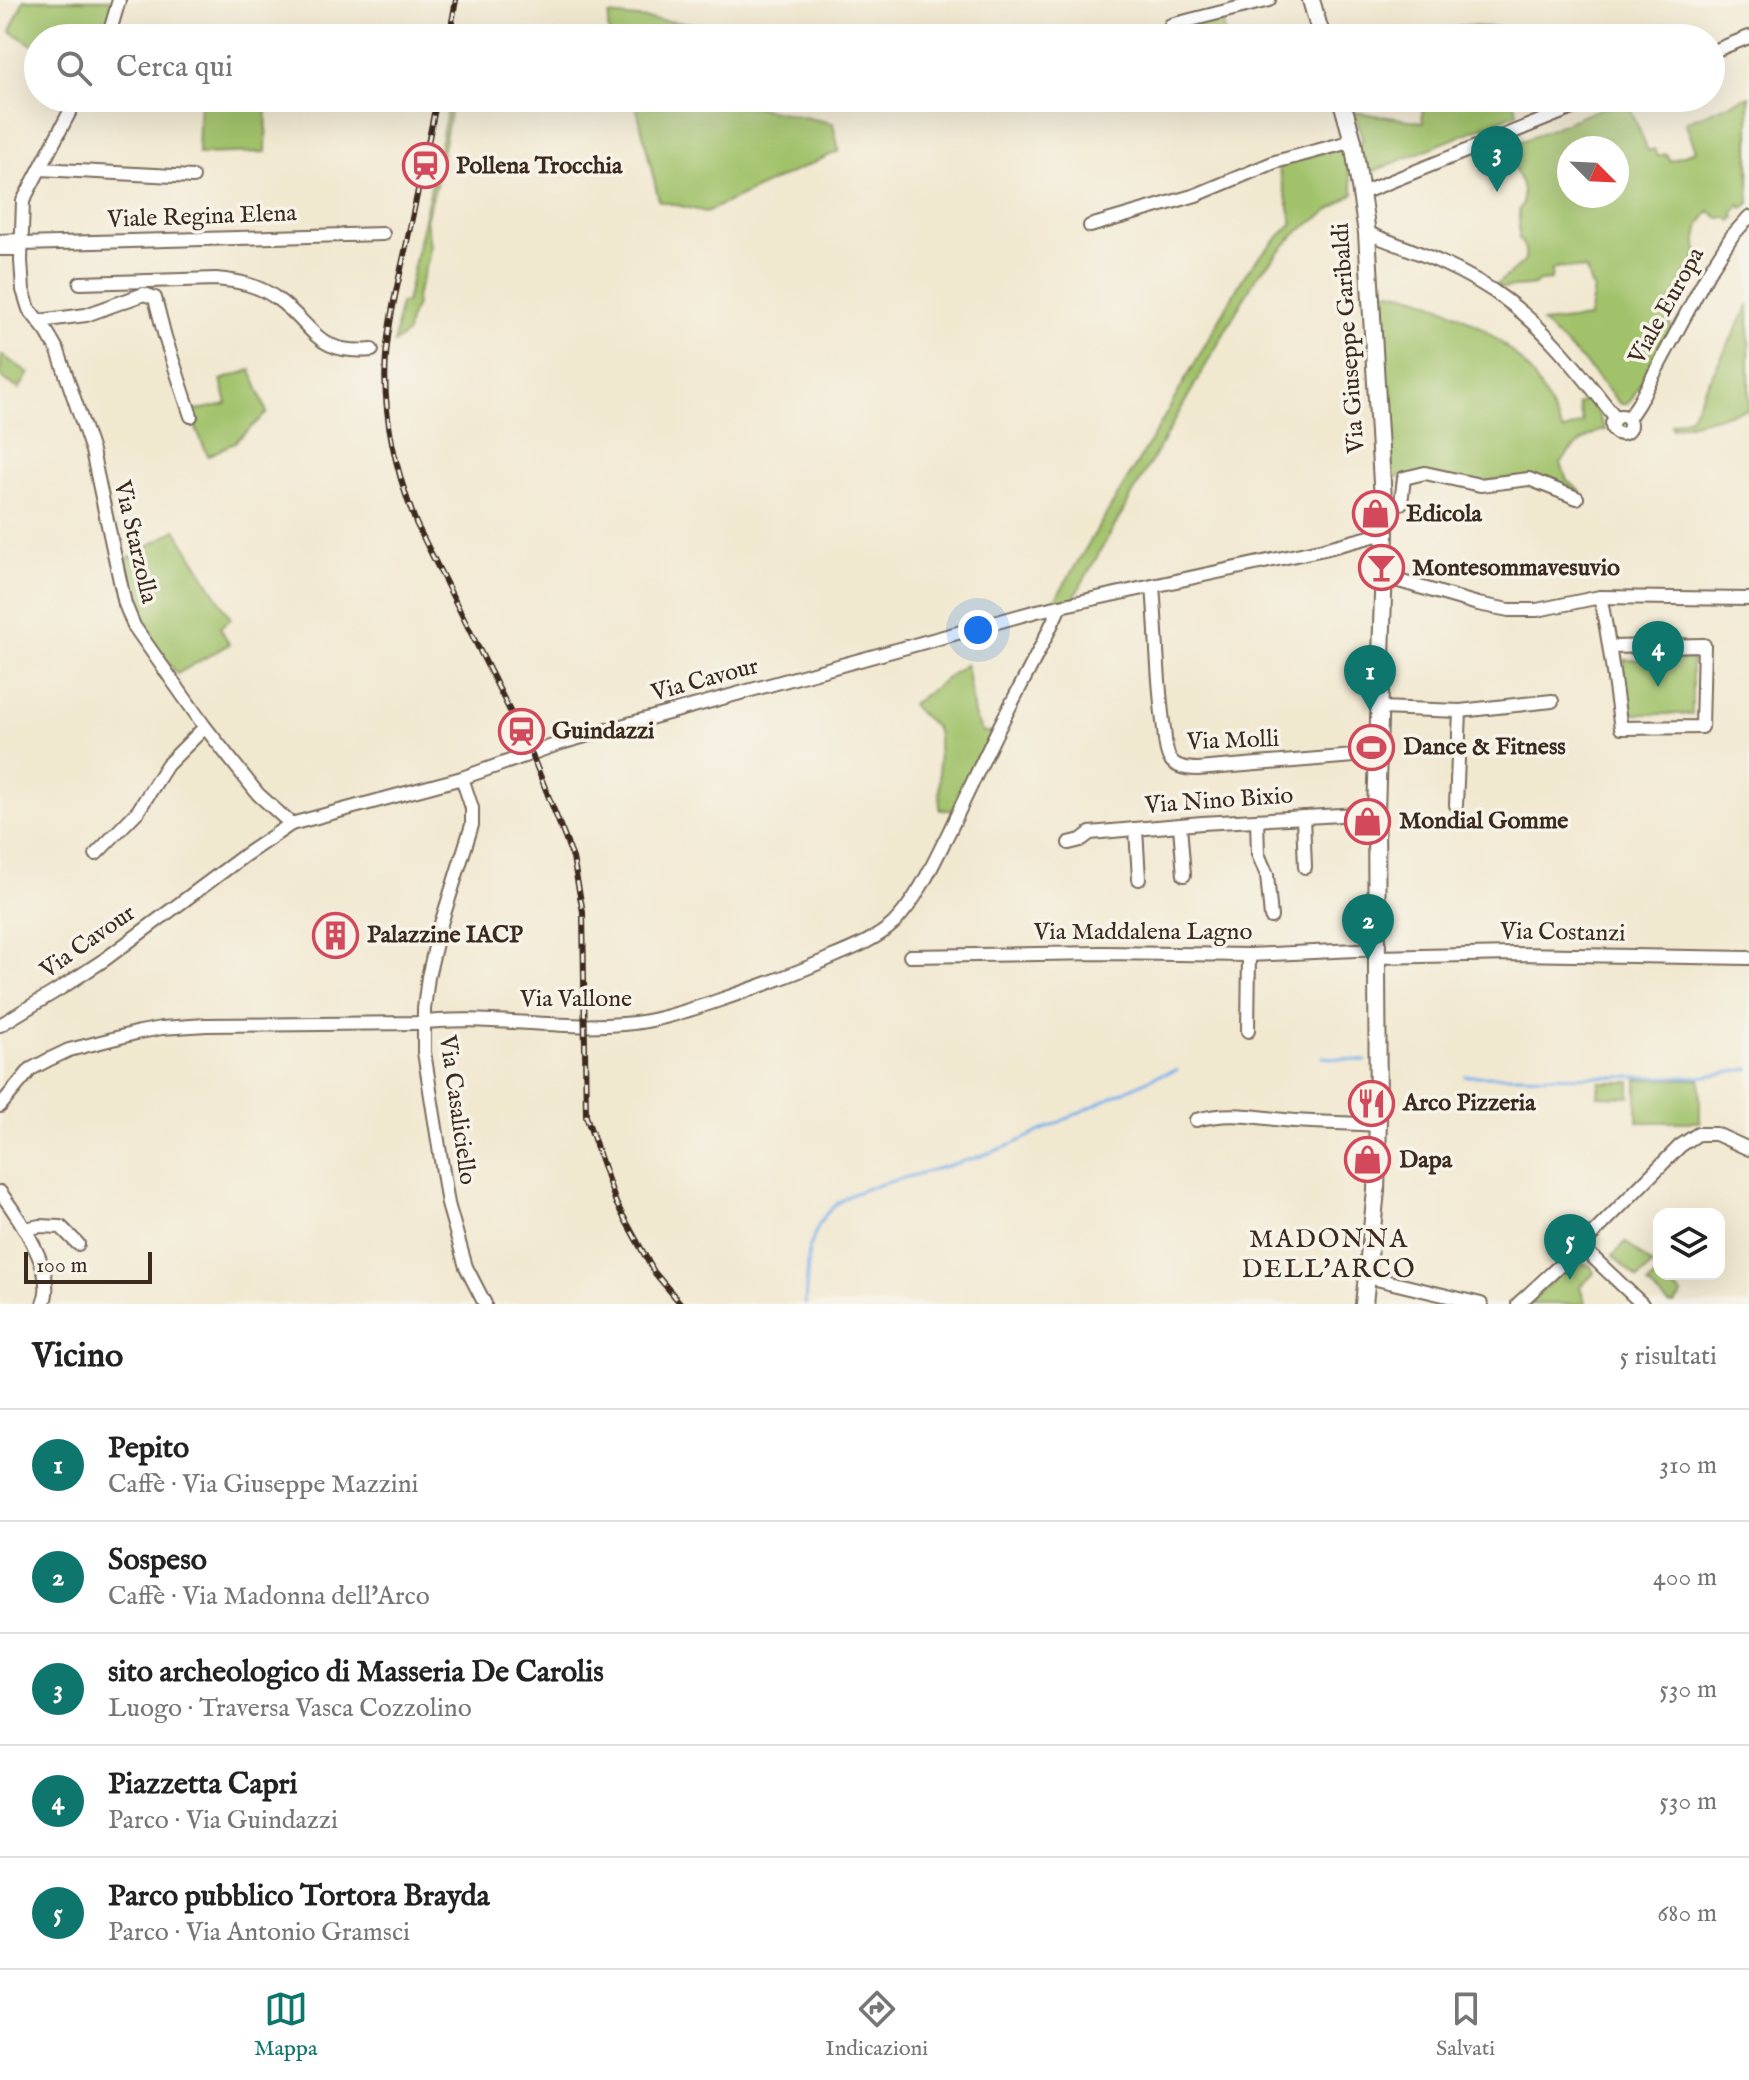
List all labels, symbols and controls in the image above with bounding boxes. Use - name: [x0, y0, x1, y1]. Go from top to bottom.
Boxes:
- search box: [24, 24, 1725, 112]
- icon: search: [52, 46, 96, 90]
- text: Cerca qui: [116, 49, 233, 87]
- pin: 3: [1471, 126, 1523, 192]
- north arrow: [1557, 136, 1629, 208]
- station icon: Pollena Trocchia: [401, 142, 449, 190]
- place label: Pollena Trocchia: [456, 151, 623, 182]
- street label: Viale Regina Elena: [106, 198, 298, 236]
- street label: Via Giuseppe Garibaldi: [1325, 222, 1373, 455]
- street label: Viale Europa: [1622, 241, 1712, 371]
- street label: Via Starzolla: [106, 477, 164, 607]
- shop icon: Edicola: [1351, 490, 1399, 538]
- place label: Edicola: [1406, 499, 1482, 530]
- bar icon: Montesommavesuvio: [1357, 544, 1405, 592]
- place label: Montesommavesuvio: [1412, 553, 1620, 584]
- your location: [958, 610, 998, 650]
- pin: 4: [1632, 621, 1684, 687]
- pin: 1: [1344, 645, 1396, 711]
- street label: Via Cavour: [647, 651, 762, 709]
- station icon: Guindazzi: [497, 707, 545, 755]
- place label: Guindazzi: [552, 716, 655, 747]
- sports icon: Dance & Fitness: [1348, 723, 1396, 771]
- street label: Via Molli: [1185, 724, 1280, 758]
- place label: Dance & Fitness: [1403, 732, 1566, 763]
- street label: Via Nino Bixio: [1143, 780, 1294, 822]
- shop icon: Mondial Gomme: [1344, 797, 1392, 845]
- place label: Mondial Gomme: [1399, 806, 1568, 837]
- pin: 2: [1342, 894, 1394, 960]
- street label: Via Cavour: [33, 898, 142, 987]
- building icon: Palazzine IACP: [312, 911, 360, 959]
- street label: Via Costanzi: [1499, 916, 1626, 950]
- street label: Via Maddalena Lagno: [1033, 917, 1252, 948]
- place label: Palazzine IACP: [367, 920, 523, 951]
- street label: Via Vallone: [519, 984, 632, 1015]
- street label: Via Casaliciello: [431, 1032, 483, 1187]
- restaurant icon: Arco Pizzeria: [1348, 1079, 1396, 1127]
- place label: Arco Pizzeria: [1402, 1088, 1536, 1119]
- shop icon: Dapa: [1344, 1136, 1392, 1184]
- place label: Dapa: [1399, 1145, 1453, 1176]
- map controls: [1653, 1208, 1725, 1280]
- button: layers: [1653, 1208, 1725, 1280]
- pin: 5: [1544, 1214, 1596, 1280]
- district label: MADONNA DELL'ARCO: [1242, 1223, 1416, 1286]
- scale bar: [24, 1248, 152, 1284]
- text: 100 m: [36, 1252, 88, 1280]
- text: Vicino: [32, 1335, 123, 1378]
- text: 5 risultati: [1620, 1340, 1717, 1373]
- text: Pepito: [108, 1430, 189, 1468]
- text: 1: [53, 1449, 63, 1482]
- text: 310 m: [1659, 1449, 1717, 1482]
- text: Caffè · Via Giuseppe Mazzini: [108, 1468, 419, 1501]
- text: Sospeso: [108, 1542, 207, 1580]
- text: 2: [52, 1561, 64, 1594]
- text: 400 m: [1653, 1561, 1717, 1594]
- text: Caffè · Via Madonna dell'Arco: [108, 1580, 430, 1613]
- text: sito archeologico di Masseria De Carolis: [108, 1654, 604, 1692]
- text: 3: [53, 1673, 63, 1706]
- text: 530 m: [1659, 1673, 1717, 1706]
- text: Luogo · Traversa Vasca Cozzolino: [108, 1692, 472, 1725]
- text: Piazzetta Capri: [108, 1766, 298, 1804]
- text: 4: [52, 1785, 64, 1818]
- text: 530 m: [1659, 1785, 1717, 1818]
- text: Parco · Via Guindazzi: [108, 1804, 338, 1837]
- text: Parco pubblico Tortora Brayda: [108, 1878, 490, 1916]
- text: 5: [53, 1897, 63, 1930]
- text: 680 m: [1657, 1897, 1717, 1930]
- text: Parco · Via Antonio Gramsci: [108, 1916, 410, 1949]
- tab: Mappa: [254, 1987, 317, 2063]
- tab: Indicazioni: [825, 1987, 928, 2063]
- tab: Salvati: [1436, 1987, 1495, 2063]

